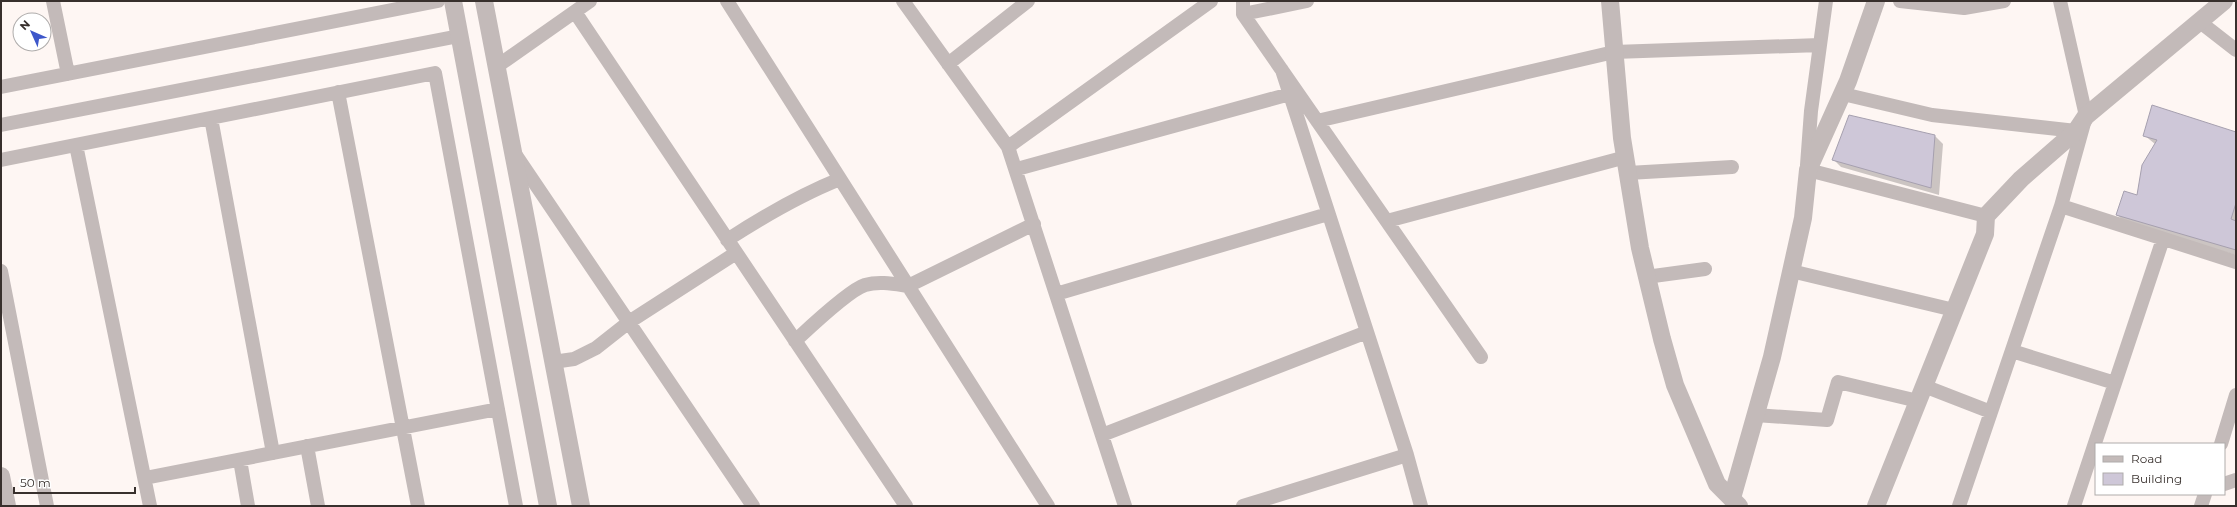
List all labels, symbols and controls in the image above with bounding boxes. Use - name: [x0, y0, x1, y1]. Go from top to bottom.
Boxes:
- north arrow: [12, 12, 52, 52]
- text: N: [17, 17, 33, 33]
- legend: [2095, 443, 2225, 495]
- text: Road: [2131, 451, 2162, 466]
- scale bar: [14, 469, 135, 495]
- text: Building: [2131, 471, 2182, 486]
- text: 50 m: [20, 475, 51, 490]

